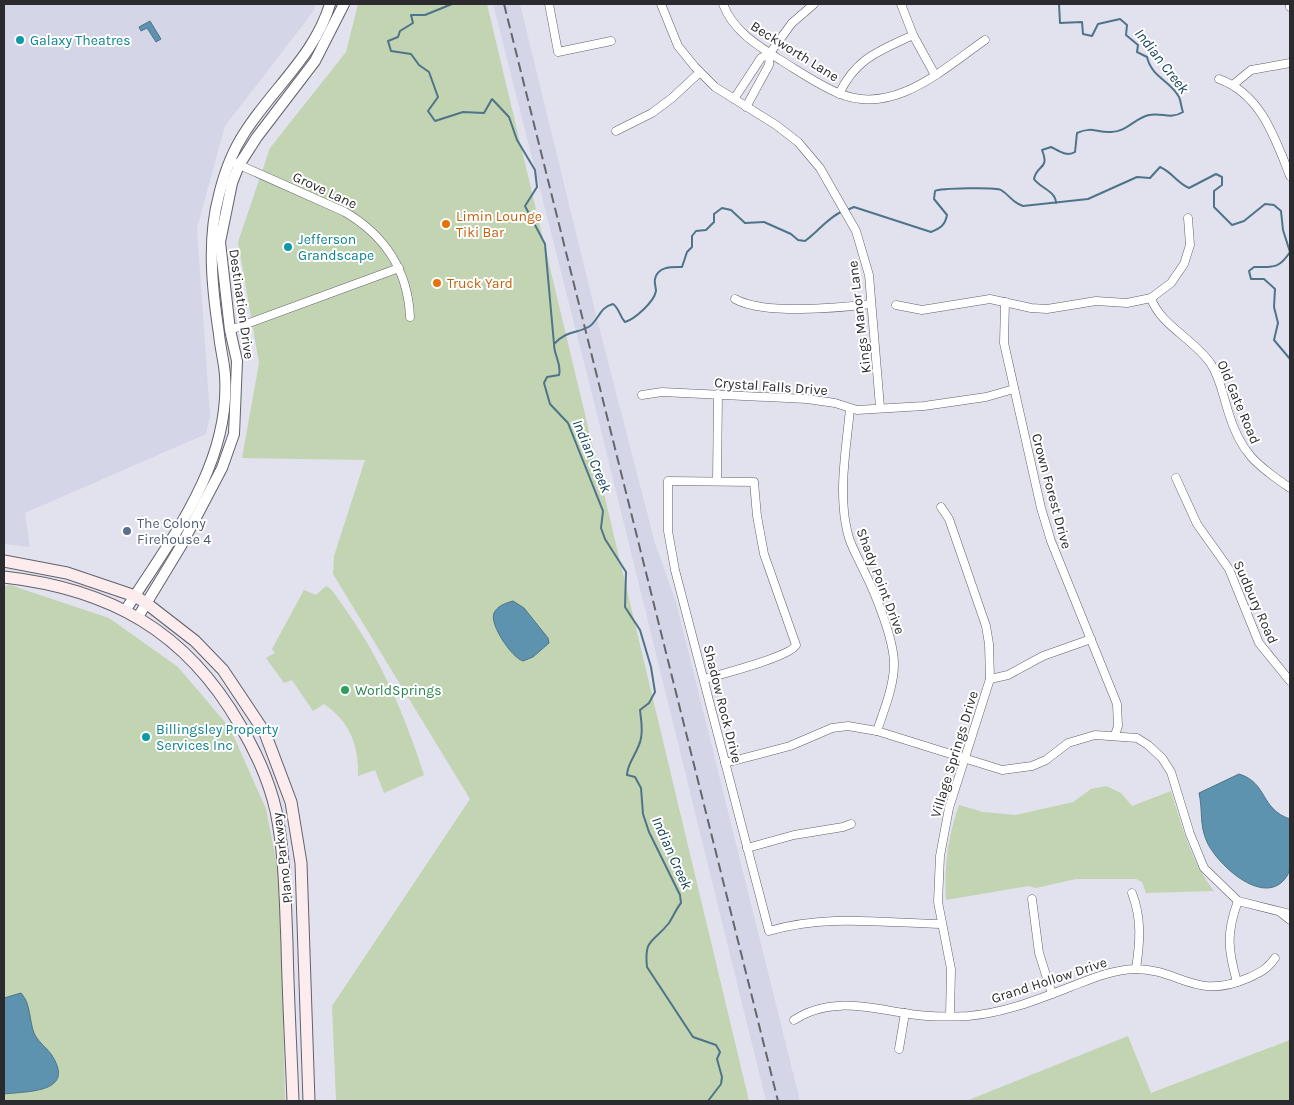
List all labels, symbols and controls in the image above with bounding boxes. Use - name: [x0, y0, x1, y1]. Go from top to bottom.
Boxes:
- street label: Beckworth Lane: [747, 18, 842, 85]
- water label: Indian Creek: [1131, 25, 1193, 98]
- place label: Galaxy Theatres: [30, 32, 131, 49]
- marker: Galaxy Theatres: [14, 34, 26, 46]
- street label: Grove Lane: [290, 168, 360, 213]
- place label: Limin Lounge Tiki Bar: [456, 208, 542, 241]
- marker: Limin Lounge Tiki Bar: [440, 218, 452, 230]
- place label: Jefferson Grandscape: [298, 231, 374, 264]
- marker: Jefferson Grandscape: [282, 241, 294, 253]
- street label: Destination Drive: [225, 248, 258, 360]
- street label: Kings Manor Lane: [844, 259, 875, 374]
- place label: Truck Yard: [447, 275, 513, 292]
- marker: Truck Yard: [431, 277, 443, 289]
- street label: Old Gate Road: [1213, 358, 1264, 447]
- street label: Crystal Falls Drive: [714, 374, 828, 399]
- water label: Indian Creek: [569, 417, 616, 496]
- street label: Crown Forest Drive: [1028, 432, 1075, 551]
- place label: The Colony Firehouse 4: [137, 515, 211, 548]
- marker: The Colony Firehouse 4: [121, 525, 133, 537]
- street label: Shady Point Drive: [853, 526, 909, 637]
- street label: Sudbury Road: [1230, 558, 1281, 646]
- street label: Shadow Rock Drive: [700, 643, 745, 765]
- place label: WorldSprings: [355, 682, 442, 699]
- marker: WorldSprings: [339, 684, 351, 696]
- street label: Village Springs Drive: [927, 689, 982, 820]
- place label: Billingsley Property Services Inc: [156, 721, 279, 754]
- marker: Billingsley Property Services Inc: [140, 731, 152, 743]
- street label: Plano Parkway: [268, 811, 297, 904]
- water label: Indian Creek: [648, 814, 696, 893]
- street label: Grand Hollow Drive: [989, 954, 1109, 1007]

